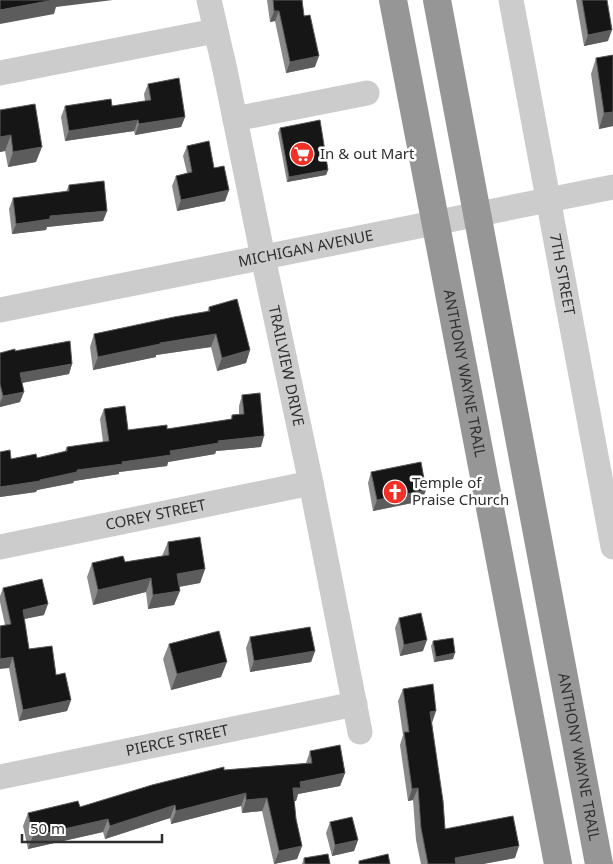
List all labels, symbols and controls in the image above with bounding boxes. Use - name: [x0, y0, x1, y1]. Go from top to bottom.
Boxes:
- supermarket icon: In & out Mart: [289, 141, 315, 167]
- place label: In & out Mart: [320, 143, 415, 163]
- street label: MICHIGAN AVENUE: [236, 224, 375, 271]
- street label: 7TH STREET: [546, 231, 581, 317]
- street label: ANTHONY WAYNE TRAIL: [439, 287, 491, 459]
- street label: TRAILVIEW DRIVE: [265, 303, 310, 428]
- place label: Temple of Praise Church: [412, 472, 509, 509]
- church icon: Temple of Praise Church: [382, 479, 408, 505]
- street label: COREY STREET: [104, 494, 208, 534]
- street label: ANTHONY WAYNE TRAIL: [554, 671, 605, 842]
- street label: PIERCE STREET: [124, 719, 231, 760]
- scale bar: [22, 812, 162, 844]
- text: 50 m: [30, 818, 65, 838]

